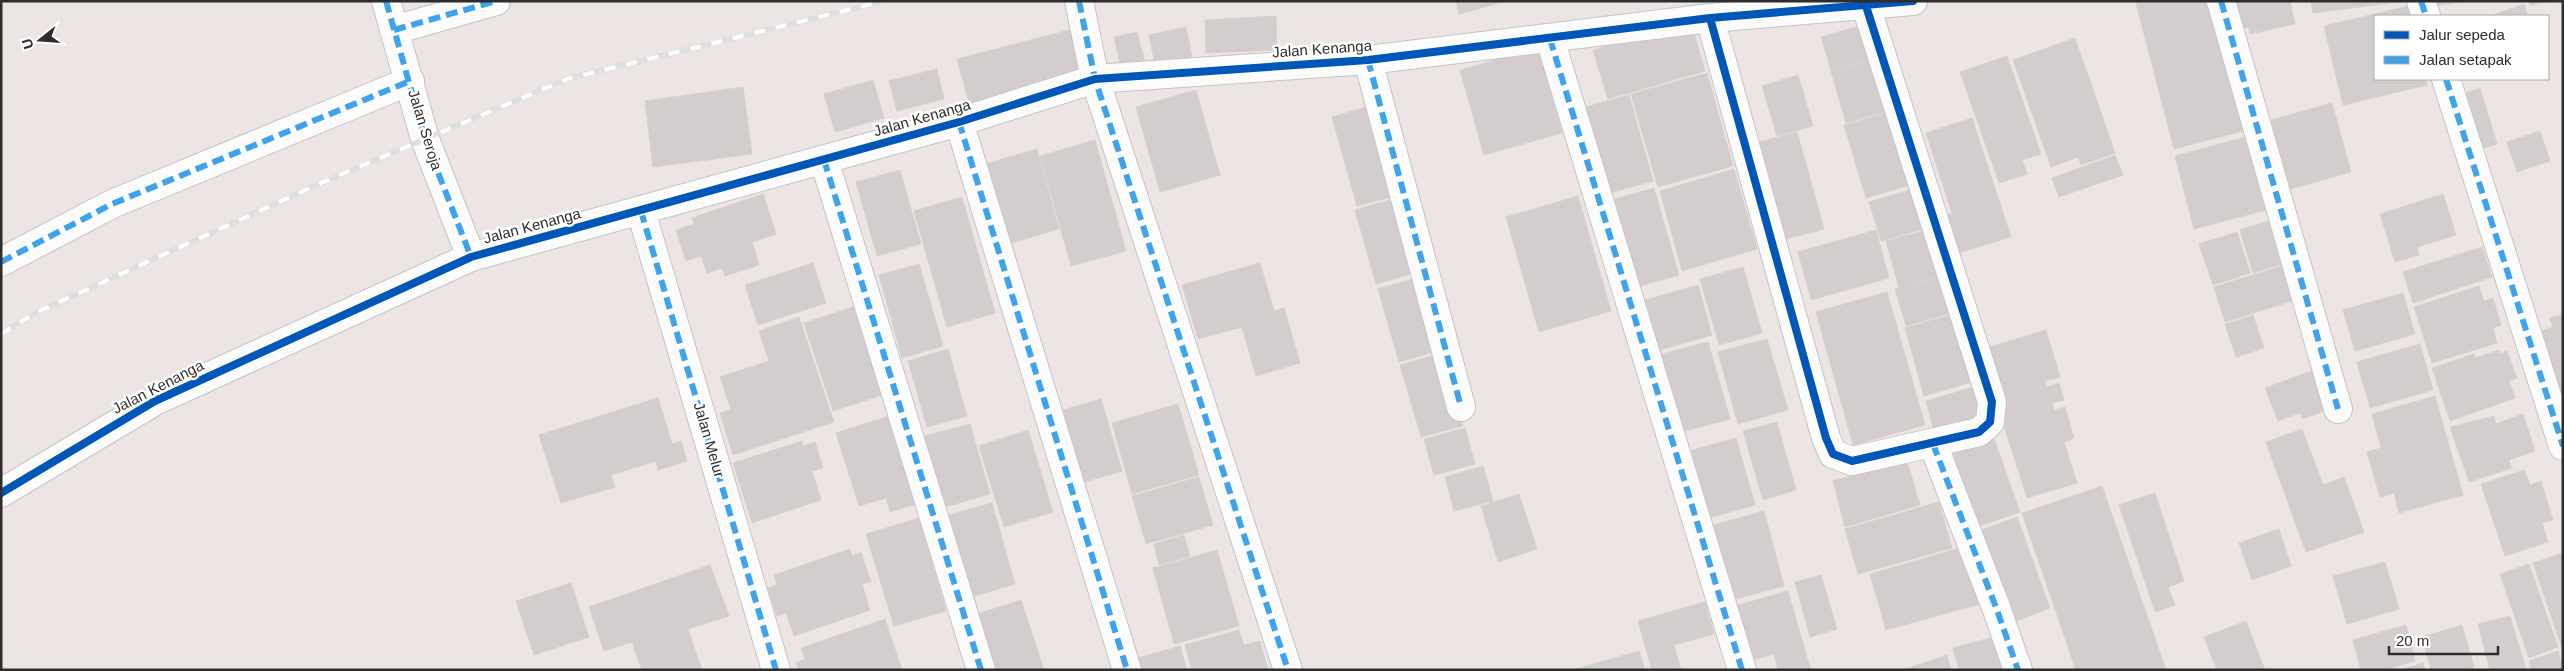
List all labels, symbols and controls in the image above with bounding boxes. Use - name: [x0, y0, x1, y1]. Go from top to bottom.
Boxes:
- north arrow: [15, 15, 65, 65]
- legend: [2374, 15, 2549, 80]
- text: Jalur sepeda: [2419, 26, 2506, 43]
- street label: Jalan Kenanga: [1271, 36, 1373, 60]
- text: U: [18, 37, 37, 51]
- text: Jalan setapak: [2419, 51, 2512, 68]
- street label: Jalan Seroja: [405, 87, 446, 173]
- street label: Jalan Kenanga: [871, 95, 973, 139]
- street label: Jalan Kenanga: [481, 204, 583, 247]
- street label: Jalan Kenanga: [109, 356, 207, 417]
- street label: Jalan Melur: [691, 400, 728, 479]
- scale bar: [2389, 624, 2498, 656]
- text: 20 m: [2396, 632, 2429, 649]

